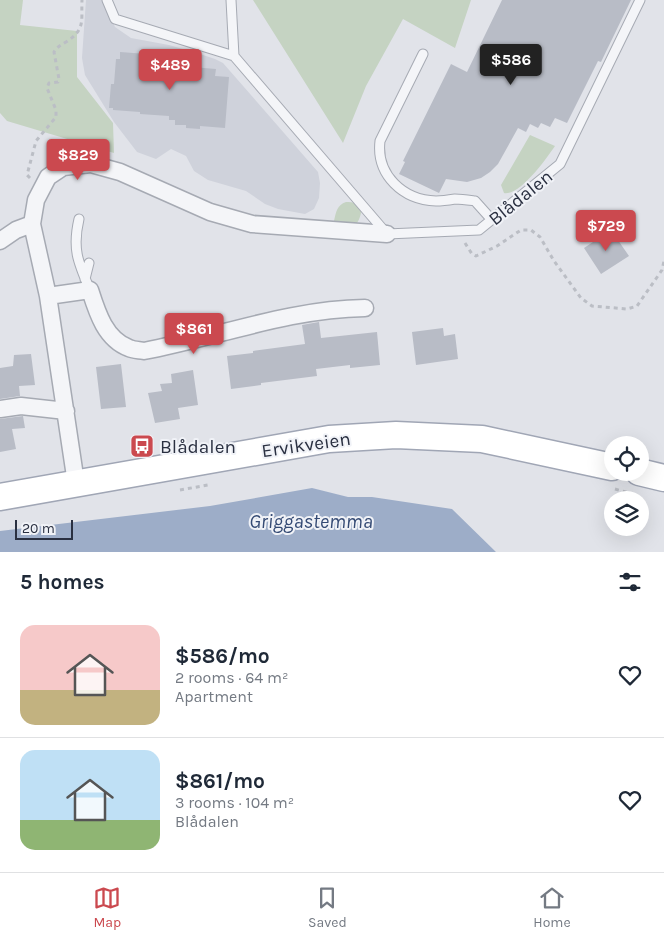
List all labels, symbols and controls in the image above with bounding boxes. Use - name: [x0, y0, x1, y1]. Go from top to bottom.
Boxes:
- pin: $586: [481, 44, 541, 86]
- pin: $489: [140, 48, 200, 91]
- text: $586: [491, 50, 531, 69]
- text: $489: [150, 55, 190, 74]
- pin: $829: [48, 138, 108, 181]
- text: $829: [58, 145, 98, 164]
- street label: Blådalen: [484, 165, 557, 230]
- pin: $729: [576, 210, 636, 252]
- text: $729: [587, 216, 625, 235]
- pin: $861: [164, 312, 224, 355]
- text: $861: [176, 319, 212, 338]
- street label: Ervikveien: [260, 428, 352, 462]
- bus stop icon: Blådalen: [129, 433, 155, 459]
- place label: Blådalen: [160, 436, 236, 458]
- map controls: [604, 436, 649, 536]
- button: locate: [604, 436, 649, 481]
- button: layers: [604, 491, 649, 536]
- water label: Griggastemma: [249, 510, 373, 533]
- scale bar: [15, 517, 72, 540]
- text: 20 m: [22, 520, 55, 537]
- icon: filters: [616, 568, 644, 596]
- text: 5 homes: [20, 570, 105, 594]
- text: $586/mo: [175, 644, 270, 668]
- icon: home: [60, 645, 120, 705]
- icon: heart: [616, 661, 644, 689]
- text: 2 rooms · 64 m²: [175, 668, 288, 687]
- text: Apartment: [175, 687, 253, 706]
- text: $861/mo: [175, 769, 265, 793]
- icon: home: [60, 770, 120, 830]
- icon: heart: [616, 786, 644, 814]
- text: 3 rooms · 104 m²: [175, 793, 294, 812]
- text: Blådalen: [175, 812, 239, 831]
- tab: Map: [93, 884, 121, 931]
- tab: Saved: [308, 884, 347, 931]
- tab: Home: [533, 884, 571, 931]

